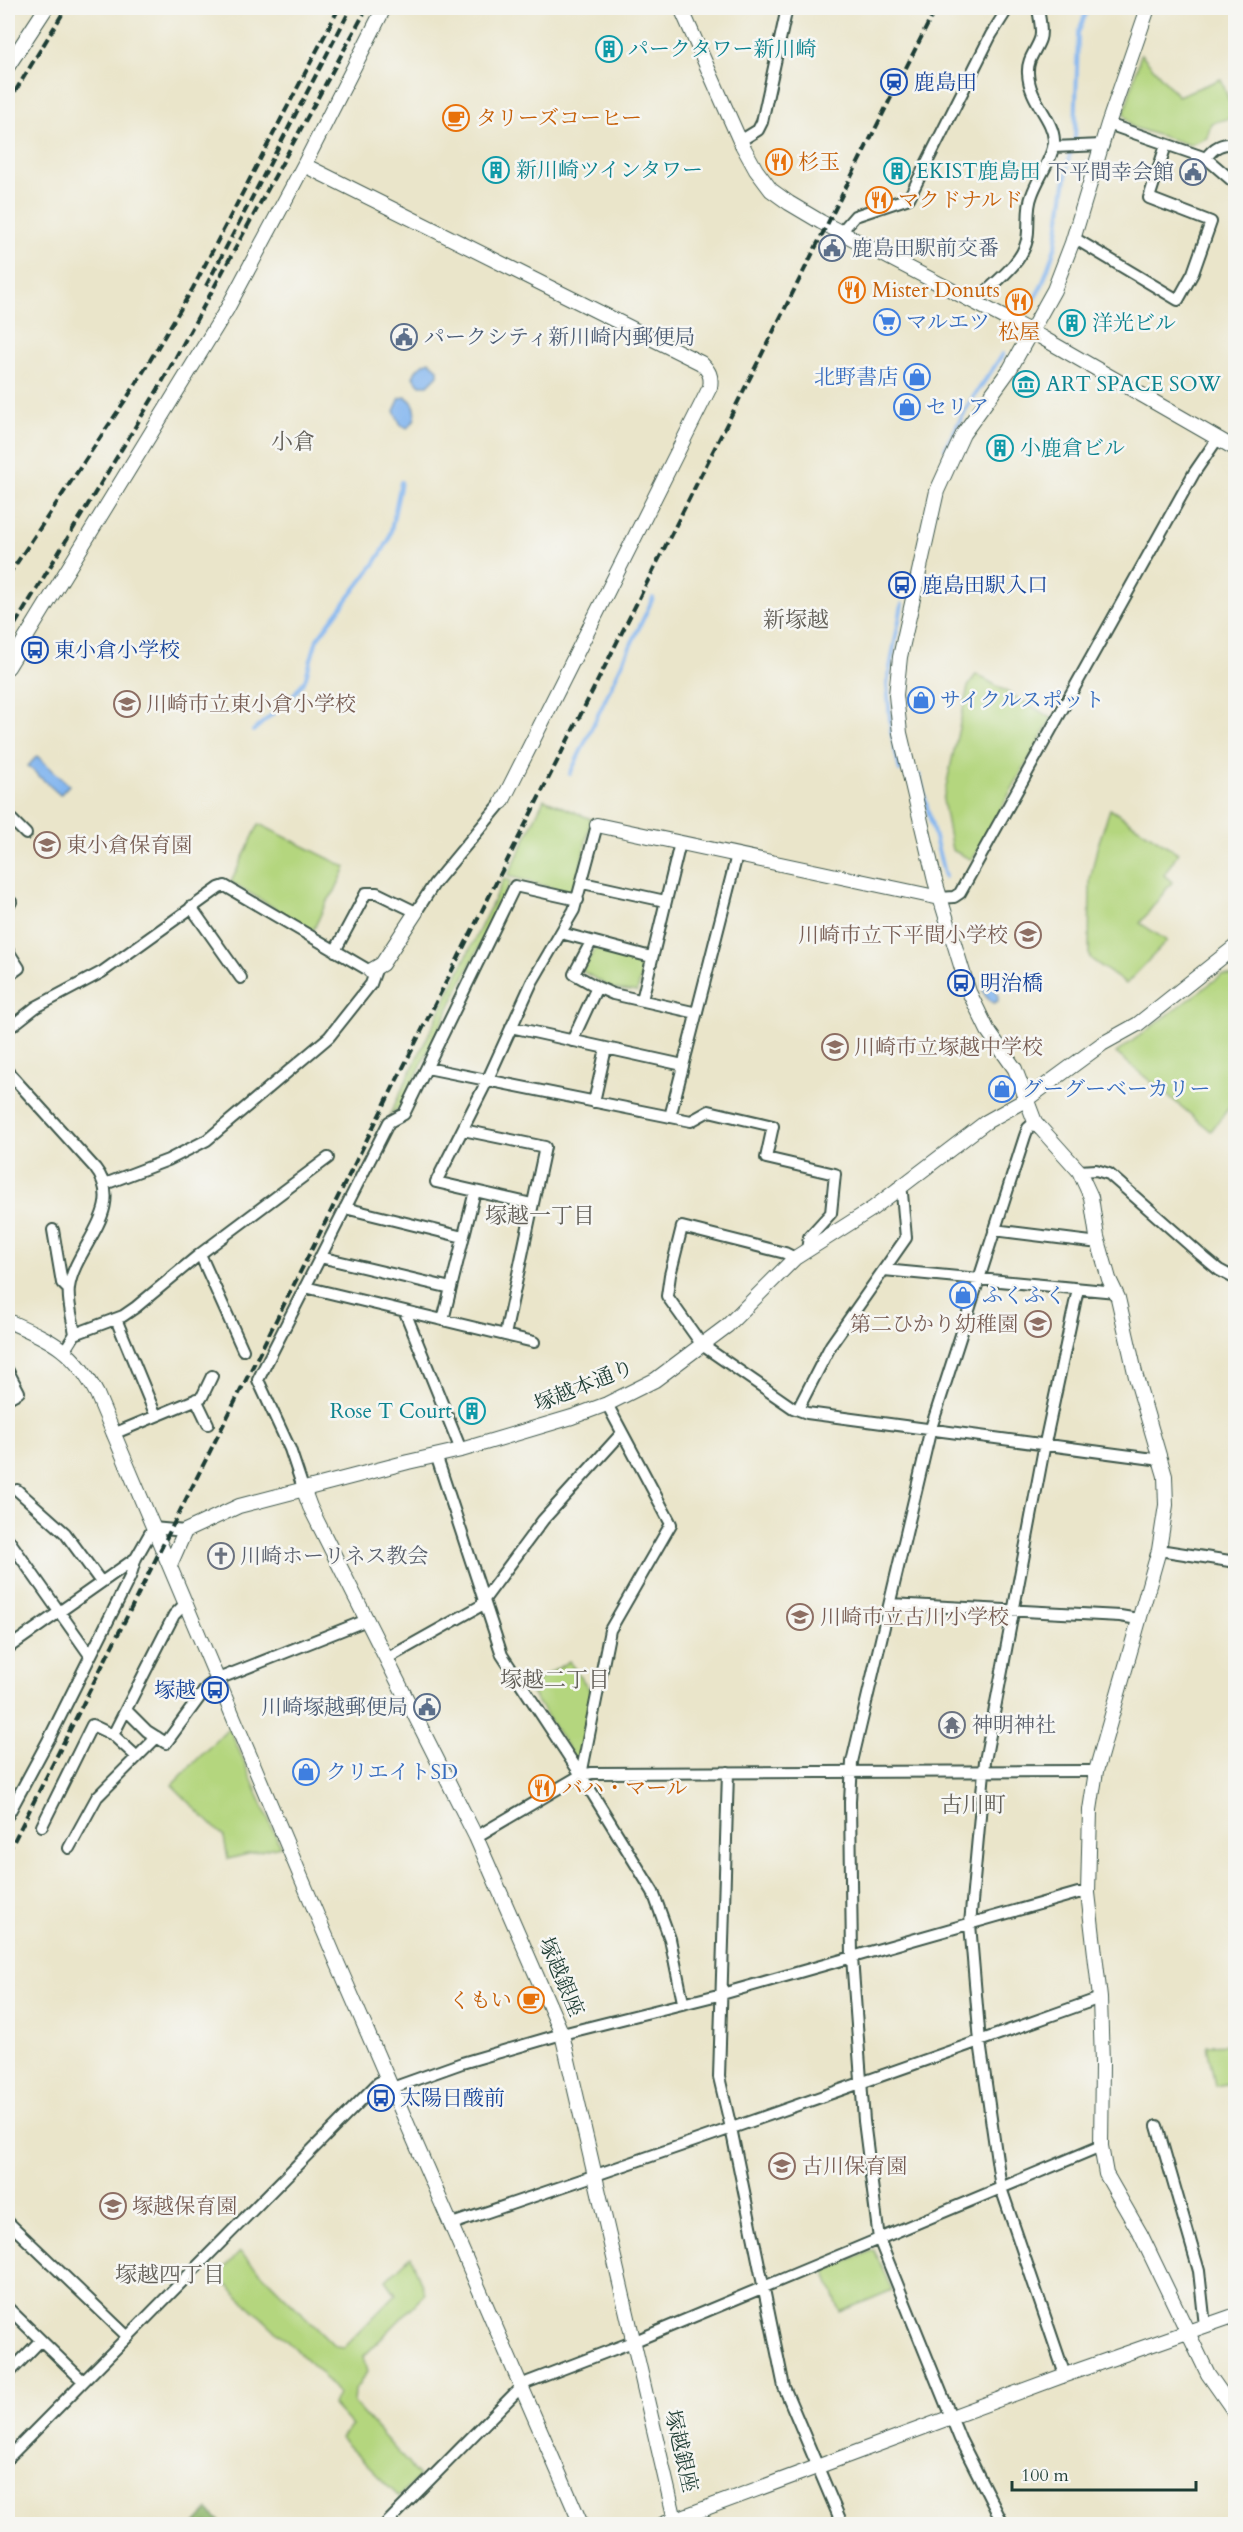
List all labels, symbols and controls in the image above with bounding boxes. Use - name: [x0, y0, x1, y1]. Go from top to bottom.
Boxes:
- building icon: パークタワー新川崎: [594, 34, 624, 64]
- place label: パークタワー新川崎: [628, 35, 817, 64]
- station icon: 鹿島田: [879, 67, 909, 97]
- place label: 鹿島田: [914, 68, 977, 97]
- cafe icon: タリーズコーヒー: [441, 103, 471, 133]
- place label: タリーズコーヒー: [476, 104, 642, 133]
- restaurant icon: 杉玉: [764, 147, 794, 177]
- place label: 杉玉: [798, 148, 840, 177]
- building icon: 新川崎ツインタワー: [481, 155, 511, 185]
- place label: 新川崎ツインタワー: [516, 156, 703, 185]
- building icon: EKIST鹿島田: [882, 156, 912, 186]
- place label: EKIST鹿島田: [916, 157, 1041, 186]
- public building icon: 下平間幸会館: [1178, 157, 1208, 187]
- place label: 下平間幸会館: [1048, 158, 1174, 187]
- restaurant icon: マクドナルド: [864, 185, 894, 215]
- place label: マクドナルド: [898, 186, 1023, 215]
- public building icon: 鹿島田駅前交番: [817, 233, 847, 263]
- place label: 鹿島田駅前交番: [852, 234, 999, 263]
- restaurant icon: Mister Donuts: [837, 275, 867, 305]
- place label: Mister Donuts: [872, 276, 1000, 305]
- restaurant icon: 松屋: [1004, 287, 1034, 317]
- supermarket icon: マルエツ: [872, 307, 902, 337]
- place label: マルエツ: [906, 308, 990, 337]
- building icon: 洋光ビル: [1057, 308, 1087, 338]
- place label: 洋光ビル: [1092, 309, 1176, 338]
- place label: 松屋: [998, 318, 1040, 347]
- public building icon: パークシティ新川崎内郵便局: [389, 322, 419, 352]
- place label: パークシティ新川崎内郵便局: [424, 323, 695, 352]
- shop icon: 北野書店: [902, 362, 932, 392]
- place label: 北野書店: [814, 363, 898, 392]
- museum icon: ART SPACE SOW: [1011, 369, 1041, 399]
- place label: ART SPACE SOW: [1046, 370, 1222, 399]
- shop icon: セリア: [892, 392, 922, 422]
- place label: セリア: [926, 393, 989, 422]
- district label: 小倉: [271, 427, 315, 457]
- building icon: 小鹿倉ビル: [985, 433, 1015, 463]
- place label: 小鹿倉ビル: [1020, 434, 1125, 463]
- bus stop icon: 鹿島田駅入口: [887, 570, 917, 600]
- place label: 鹿島田駅入口: [922, 571, 1048, 600]
- district label: 新塚越: [763, 605, 829, 635]
- bus stop icon: 東小倉小学校: [20, 635, 50, 665]
- place label: 東小倉小学校: [54, 636, 180, 665]
- shop icon: サイクルスポット: [906, 685, 936, 715]
- place label: サイクルスポット: [940, 686, 1105, 715]
- school or university icon: 川崎市立東小倉小学校: [112, 689, 142, 719]
- place label: 川崎市立東小倉小学校: [146, 690, 356, 719]
- school or university icon: 東小倉保育園: [32, 830, 62, 860]
- place label: 東小倉保育園: [66, 831, 192, 860]
- school or university icon: 川崎市立下平間小学校: [1013, 920, 1043, 950]
- place label: 川崎市立下平間小学校: [798, 921, 1008, 950]
- bus stop icon: 明治橋: [946, 968, 976, 998]
- place label: 明治橋: [980, 969, 1043, 998]
- school or university icon: 川崎市立塚越中学校: [820, 1032, 850, 1062]
- place label: 川崎市立塚越中学校: [854, 1033, 1043, 1062]
- shop icon: グーグーベーカリー: [987, 1074, 1017, 1104]
- place label: グーグーベーカリー: [1022, 1075, 1211, 1104]
- district label: 塚越一丁目: [485, 1201, 595, 1231]
- shop icon: ふくふく: [948, 1280, 978, 1310]
- place label: ふくふく: [982, 1281, 1066, 1310]
- school or university icon: 第二ひかり幼稚園: [1023, 1309, 1053, 1339]
- place label: 第二ひかり幼稚園: [850, 1310, 1018, 1339]
- street label: 塚越本通り: [530, 1353, 638, 1419]
- building icon: Rose T Court: [457, 1396, 487, 1426]
- place label: Rose T Court: [330, 1397, 452, 1426]
- church icon: 川崎ホーリネス教会: [206, 1541, 236, 1571]
- place label: 川崎ホーリネス教会: [240, 1542, 429, 1571]
- school or university icon: 川崎市立古川小学校: [785, 1602, 815, 1632]
- place label: 川崎市立古川小学校: [820, 1603, 1009, 1632]
- district label: 塚越二丁目: [500, 1665, 610, 1695]
- bus stop icon: 塚越: [200, 1675, 230, 1705]
- place label: 塚越: [154, 1676, 196, 1705]
- public building icon: 川崎塚越郵便局: [412, 1692, 442, 1722]
- place label: 川崎塚越郵便局: [261, 1693, 408, 1722]
- temple icon: 神明神社: [937, 1710, 967, 1740]
- place label: 神明神社: [972, 1711, 1056, 1740]
- shop icon: クリエイトSD: [291, 1757, 321, 1787]
- place label: クリエイトSD: [326, 1758, 458, 1787]
- restaurant icon: バハ・マール: [527, 1773, 557, 1803]
- place label: バハ・マール: [562, 1774, 688, 1803]
- district label: 古川町: [940, 1790, 1006, 1820]
- street label: 塚越銀座: [531, 1933, 591, 2021]
- cafe icon: くもい: [516, 1985, 546, 2015]
- place label: くもい: [449, 1986, 512, 2015]
- bus stop icon: 太陽日酸前: [366, 2083, 396, 2113]
- place label: 太陽日酸前: [400, 2084, 505, 2113]
- school or university icon: 古川保育園: [767, 2151, 797, 2181]
- place label: 古川保育園: [802, 2152, 907, 2181]
- school or university icon: 塚越保育園: [98, 2191, 128, 2221]
- place label: 塚越保育園: [132, 2192, 237, 2221]
- district label: 塚越四丁目: [115, 2260, 225, 2290]
- street label: 塚越銀座: [657, 2407, 705, 2495]
- scale bar: [1012, 2454, 1196, 2492]
- text: 100 m: [1021, 2463, 1069, 2488]

